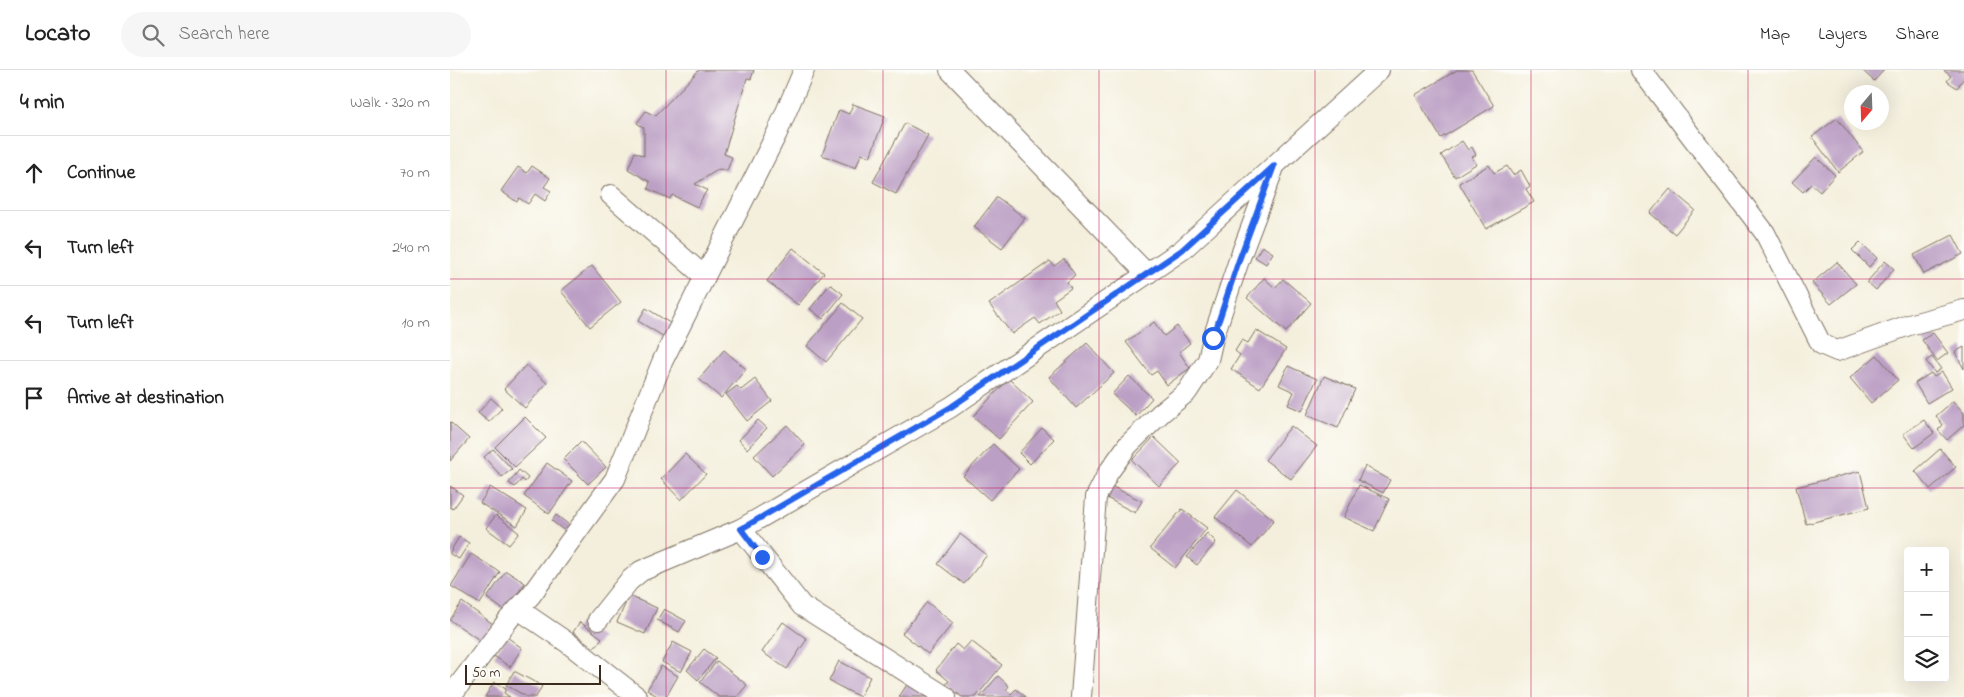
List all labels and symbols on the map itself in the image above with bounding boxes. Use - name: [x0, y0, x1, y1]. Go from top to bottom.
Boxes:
- north arrow: [1844, 85, 1889, 130]
- route start: [1202, 327, 1225, 350]
- route end: [751, 546, 774, 569]
- scale bar: [465, 662, 601, 685]

